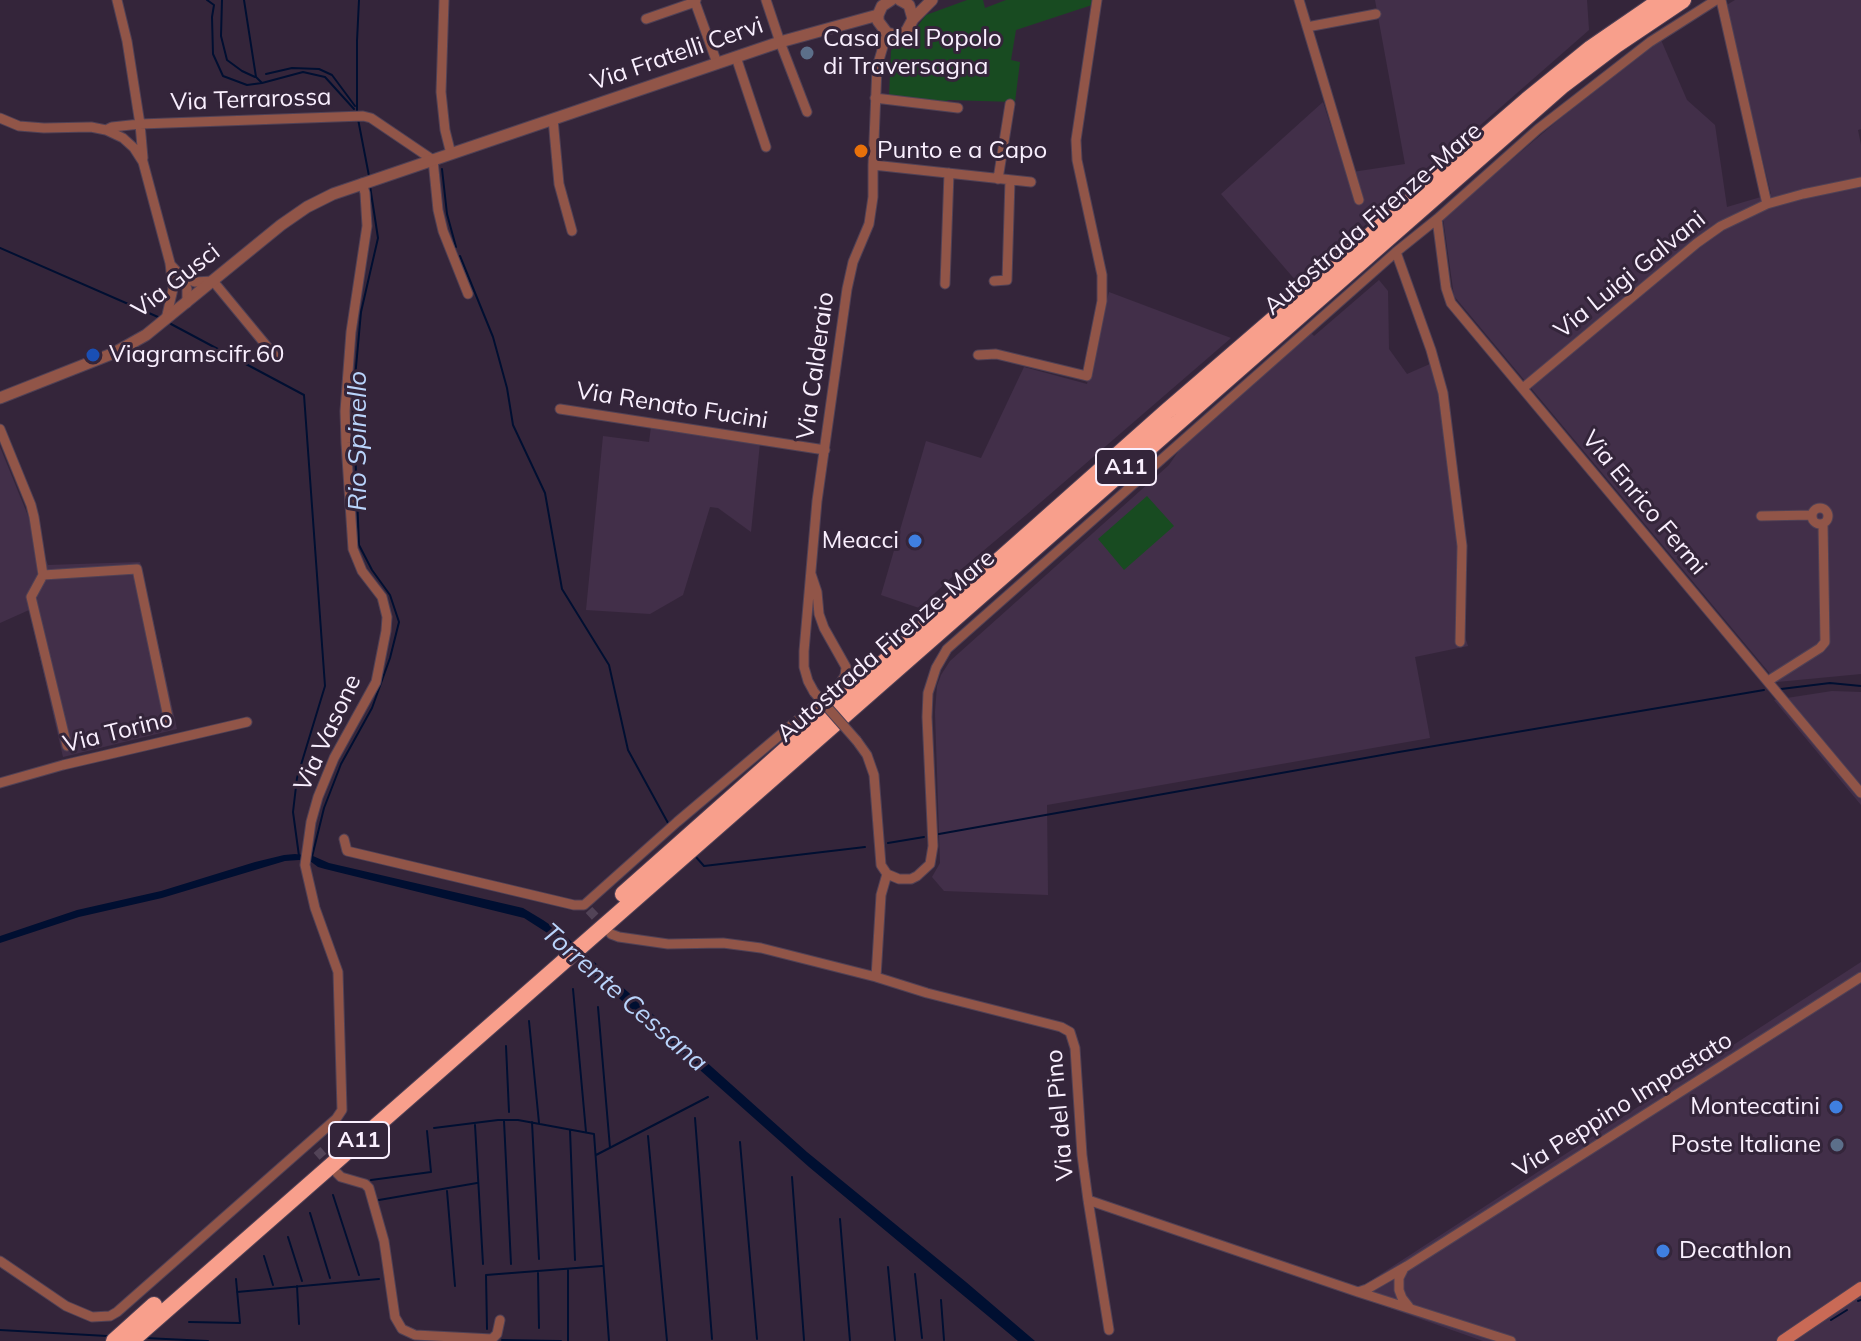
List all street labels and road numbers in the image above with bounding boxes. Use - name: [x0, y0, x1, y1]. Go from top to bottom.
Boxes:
- street label: Via Fratelli Cervi: [587, 11, 767, 97]
- street label: Via Terrarossa: [170, 83, 332, 117]
- street label: Autostrada Firenze-Mare: [1258, 117, 1488, 321]
- street label: Via Luigi Galvani: [1549, 205, 1711, 345]
- street label: Via Gusci: [126, 238, 226, 324]
- street label: Via Calderaio: [791, 290, 841, 442]
- street label: Via Renato Fucini: [574, 377, 770, 435]
- street label: Via Enrico Fermi: [1575, 425, 1713, 581]
- road number: A11: [1096, 449, 1156, 485]
- street label: Autostrada Firenze-Mare: [771, 544, 1001, 748]
- street label: Via Vasone: [288, 670, 368, 796]
- street label: Via Torino: [60, 705, 176, 759]
- street label: Via Peppino Impastato: [1508, 1026, 1738, 1184]
- street label: Via del Pino: [1040, 1048, 1080, 1182]
- road number: A11: [329, 1122, 389, 1158]

